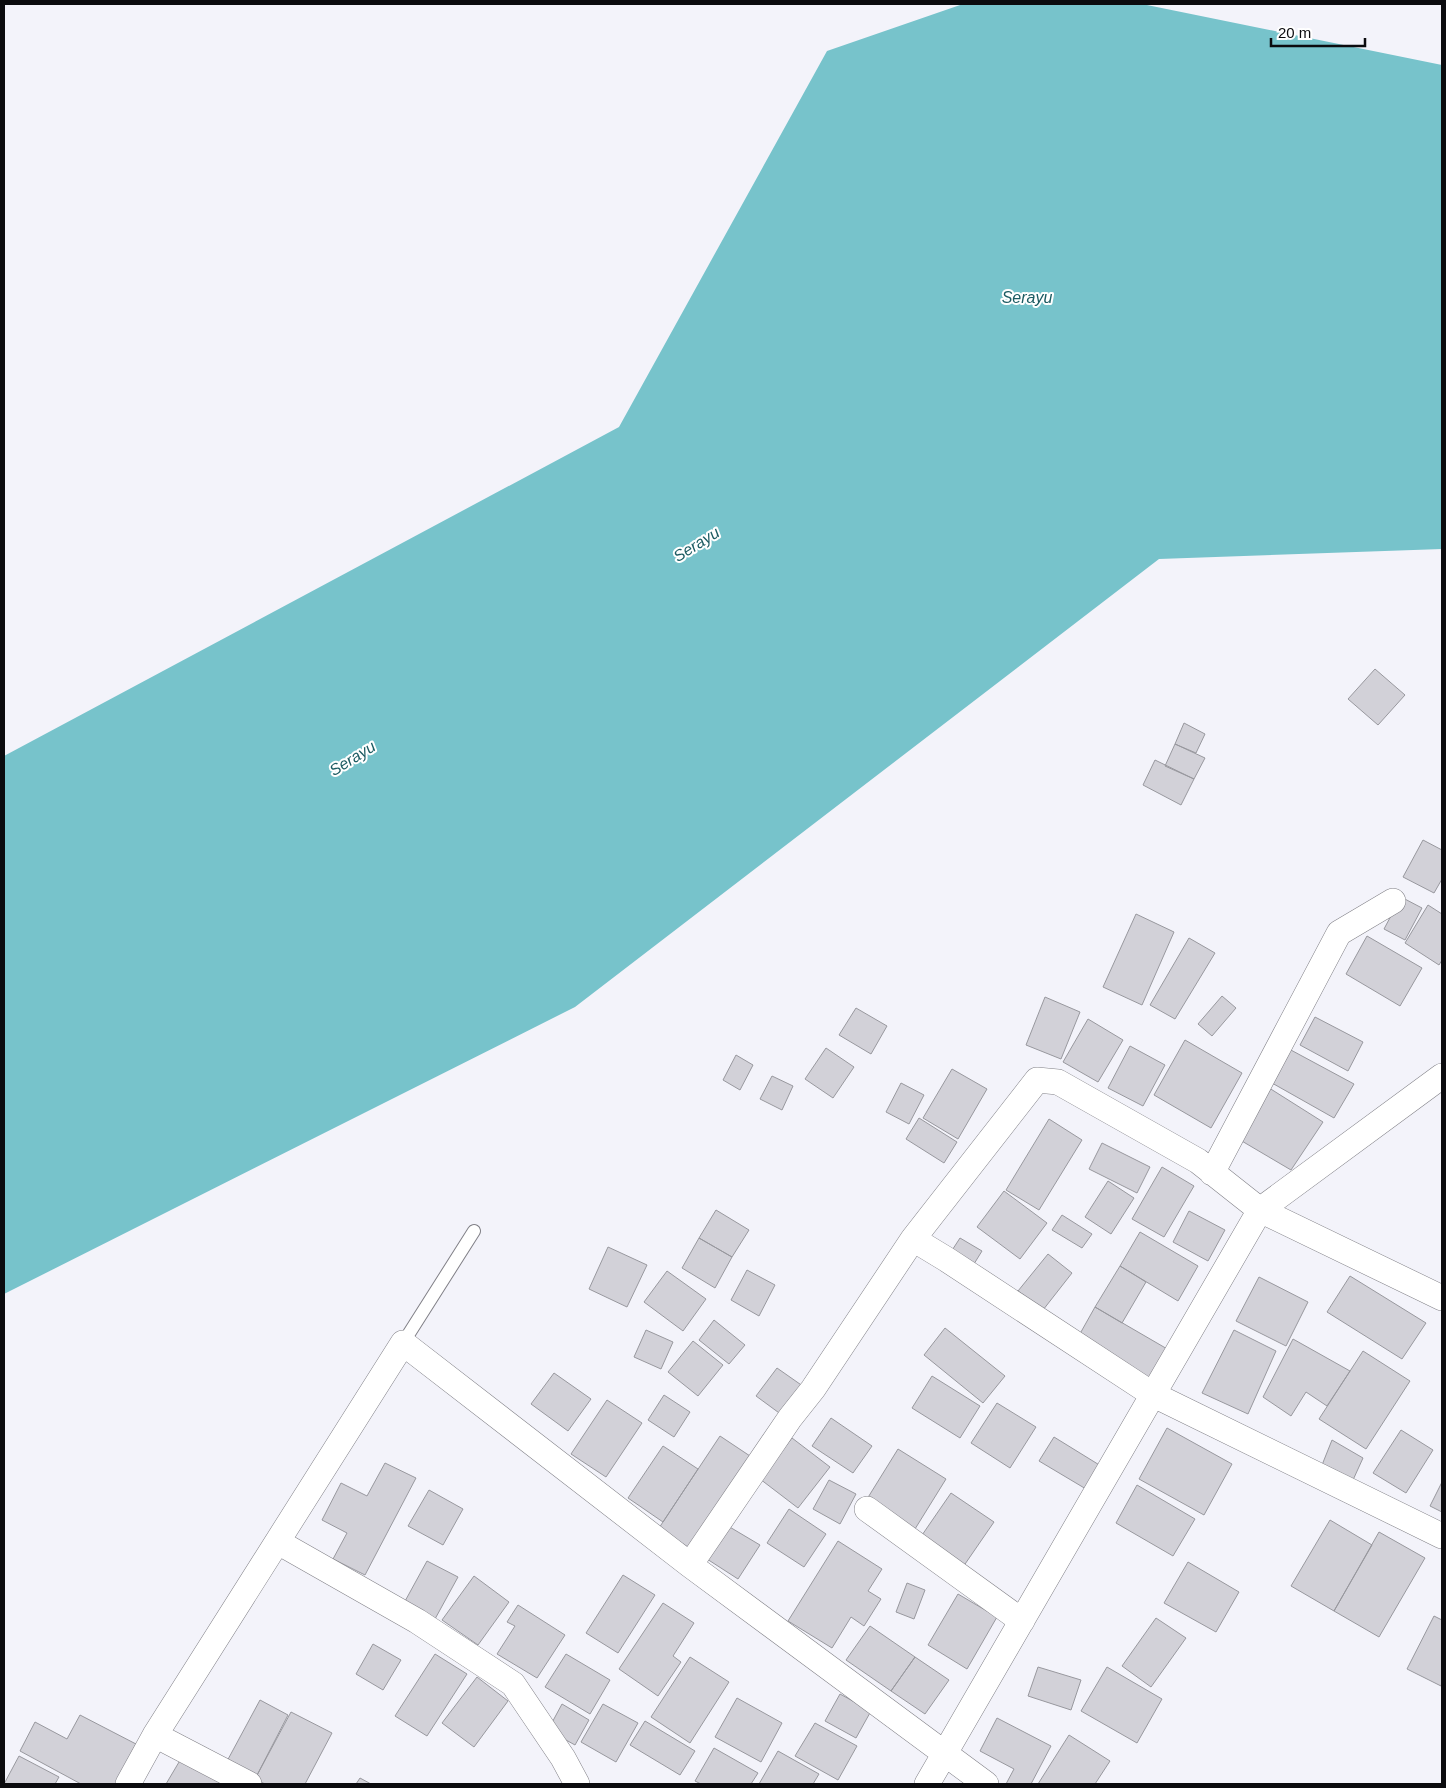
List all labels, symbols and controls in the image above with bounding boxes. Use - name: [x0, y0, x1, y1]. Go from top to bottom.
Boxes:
- scale bar: [1271, 15, 1365, 47]
- text: 20 m: [1278, 24, 1311, 41]
- water label: Serayu: [1002, 289, 1052, 306]
- water label: Serayu: [670, 524, 722, 565]
- water label: Serayu: [326, 738, 378, 779]

